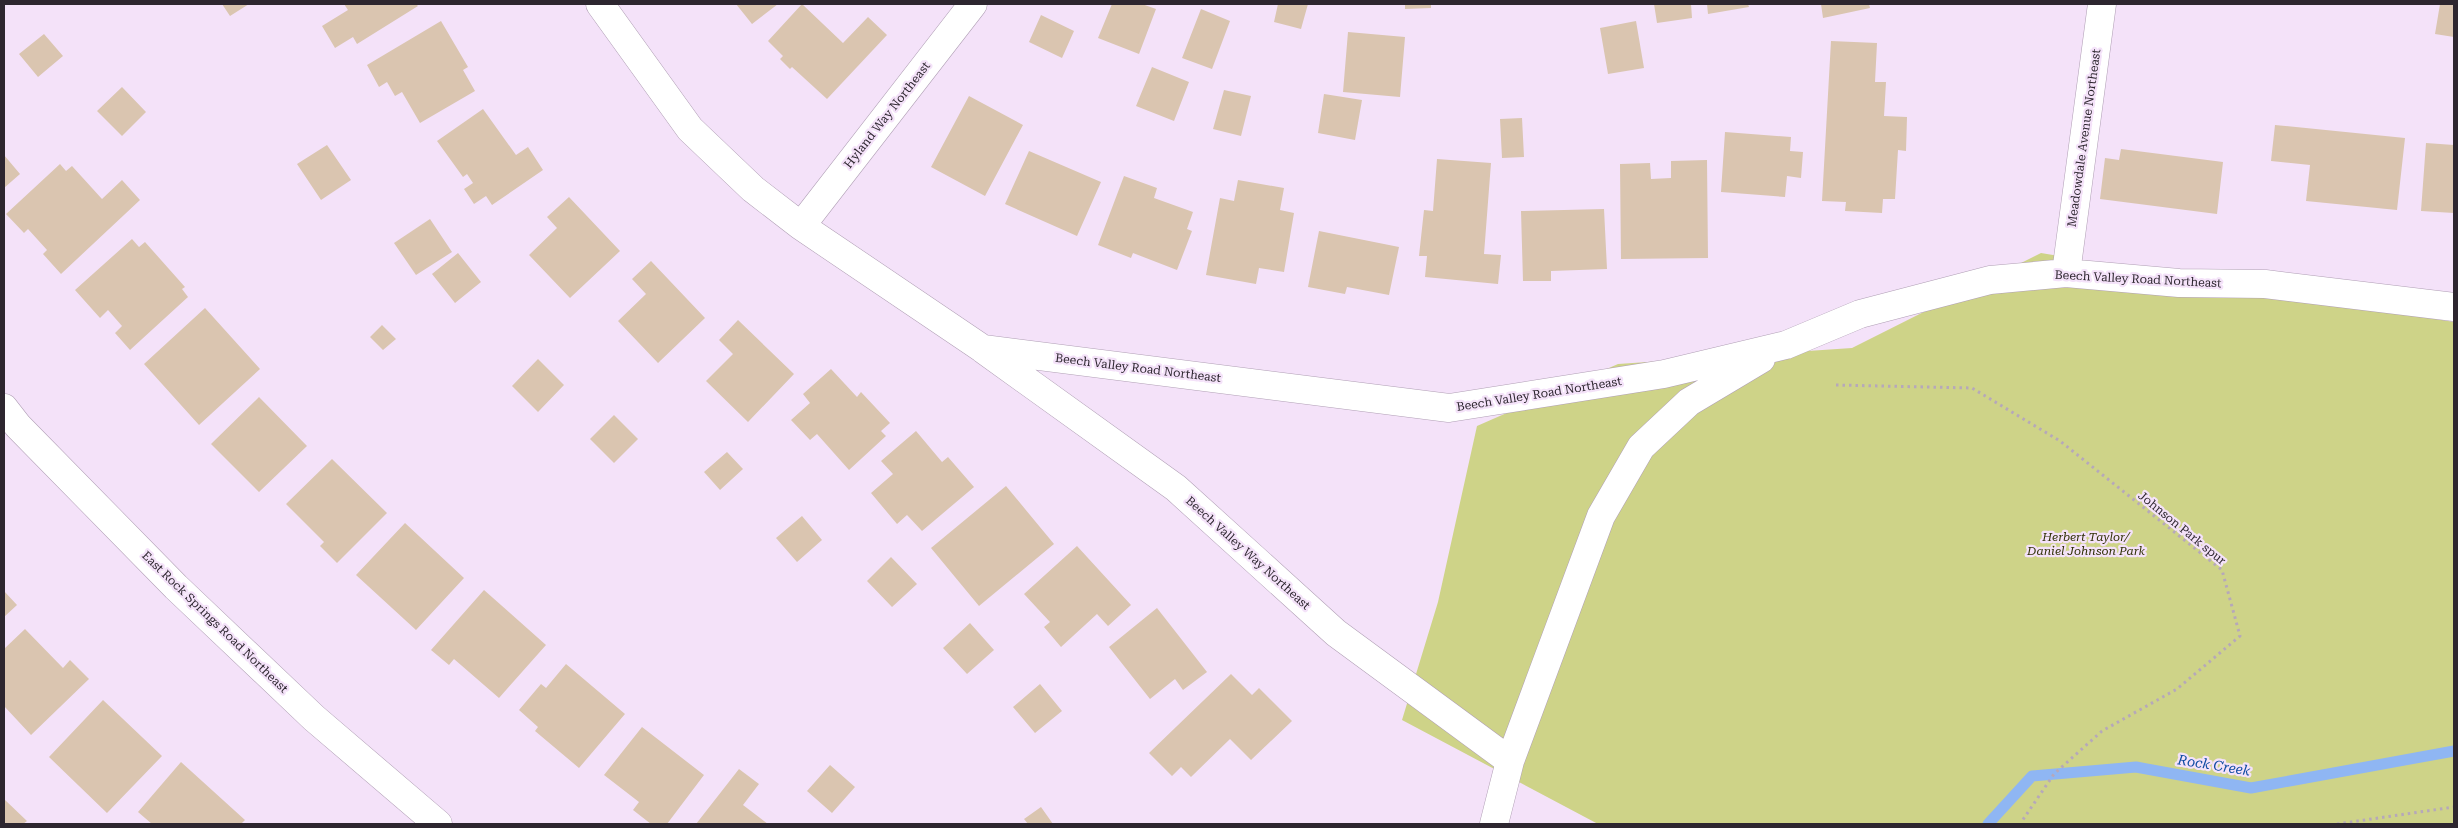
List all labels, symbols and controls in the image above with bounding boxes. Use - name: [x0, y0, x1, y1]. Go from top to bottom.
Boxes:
- street label: Meadowdale Avenue Northeast: [2065, 48, 2104, 228]
- street label: Hyland Way Northeast: [841, 59, 933, 171]
- street label: Beech Valley Road Northeast: [2054, 268, 2222, 290]
- street label: Beech Valley Road Northeast: [1054, 351, 1222, 385]
- street label: Beech Valley Road Northeast: [1455, 374, 1623, 414]
- street label: Johnson Park spur: [2135, 488, 2229, 568]
- street label: Beech Valley Way Northeast: [1183, 493, 1313, 613]
- park label: Herbert Taylor/ Daniel Johnson Park: [2026, 530, 2145, 558]
- street label: East Rock Springs Road Northeast: [139, 548, 291, 696]
- water label: Rock Creek: [2176, 751, 2252, 779]

